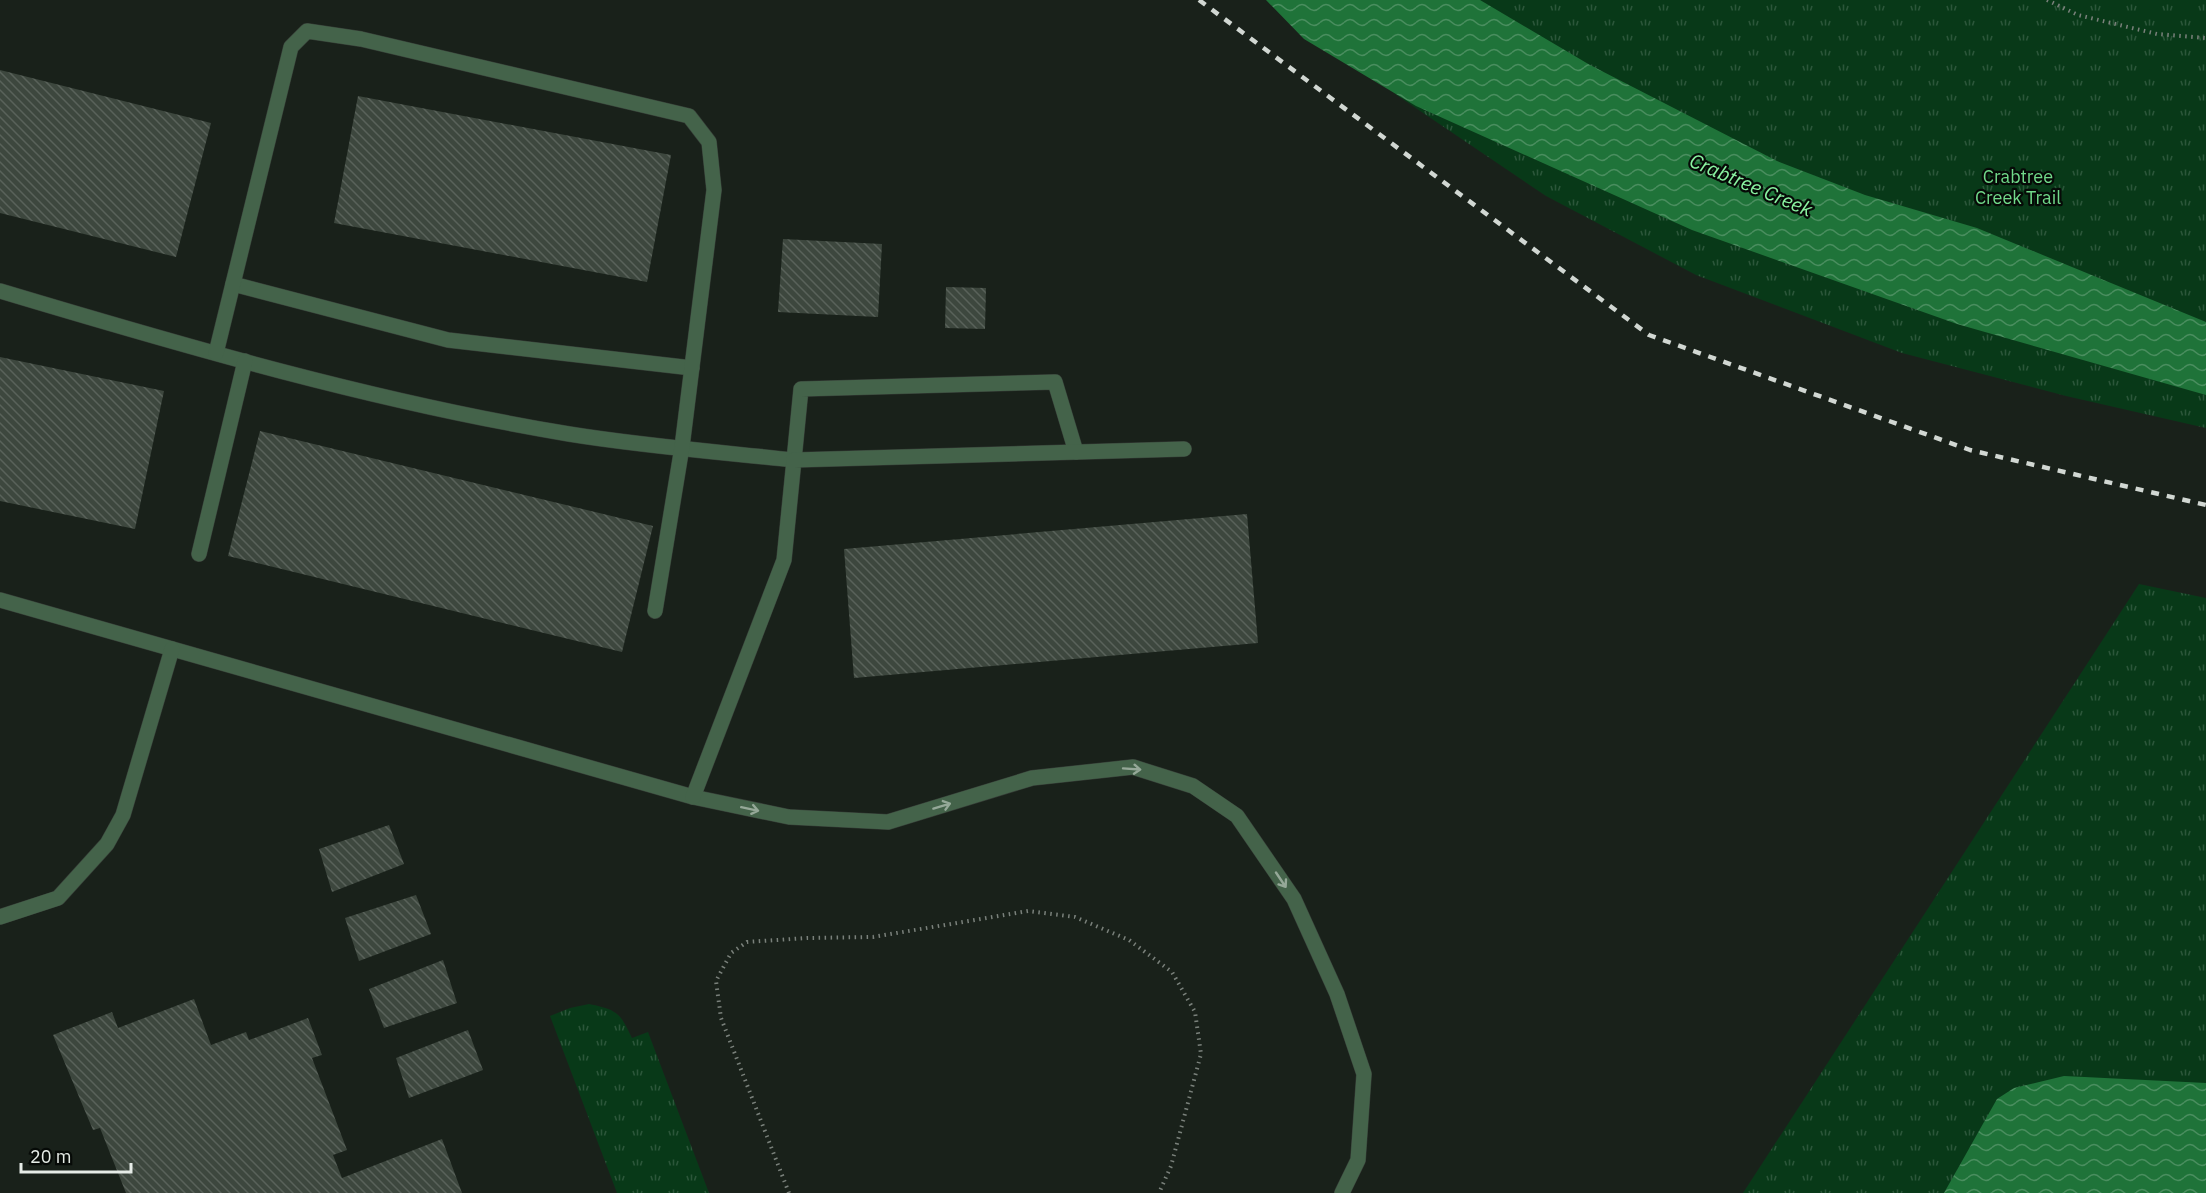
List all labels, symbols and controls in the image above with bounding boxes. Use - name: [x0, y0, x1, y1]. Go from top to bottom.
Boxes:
- water label: Crabtree Creek: [1686, 147, 1817, 223]
- park label: Crabtree Creek Trail: [1975, 165, 2061, 209]
- one-way arrow: [1122, 764, 1141, 775]
- one-way arrow: [932, 800, 951, 811]
- one-way arrow: [740, 804, 759, 815]
- one-way arrow: [1275, 872, 1287, 888]
- scale bar: [21, 1136, 130, 1174]
- text: 20 m: [30, 1145, 72, 1168]

